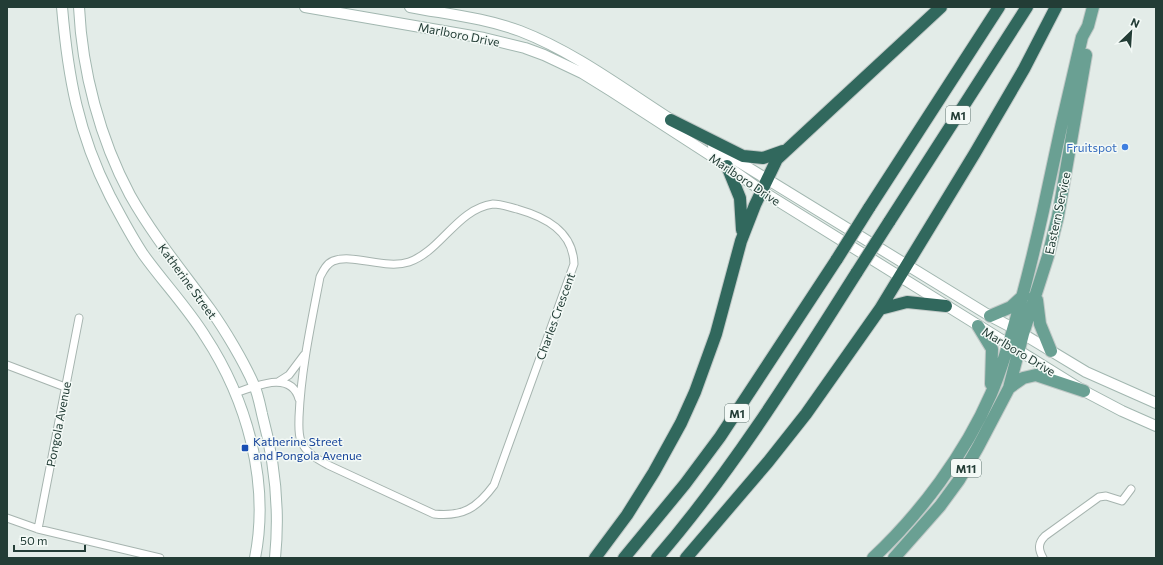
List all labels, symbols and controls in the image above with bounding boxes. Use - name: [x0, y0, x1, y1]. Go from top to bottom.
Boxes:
- north arrow: [1111, 12, 1151, 52]
- text: N: [1129, 15, 1142, 30]
- street label: Marlboro Drive: [417, 19, 501, 49]
- road number: M1: [946, 106, 970, 124]
- place label: Fruitspot: [1066, 140, 1117, 154]
- marker: Fruitspot: [1120, 142, 1130, 152]
- street label: Marlboro Drive: [707, 150, 783, 208]
- street label: Eastern Service: [1041, 171, 1073, 255]
- street label: Katherine Street: [156, 241, 220, 321]
- street label: Charles Crescent: [533, 270, 577, 362]
- street label: Marlboro Drive: [980, 324, 1058, 378]
- street label: Pongola Avenue: [43, 380, 73, 468]
- road number: M1: [725, 404, 749, 422]
- place label: Katherine Street and Pongola Avenue: [253, 434, 362, 462]
- marker: Katherine Street and Pongola Avenue: [240, 443, 250, 453]
- road number: M11: [951, 459, 981, 477]
- scale bar: [14, 527, 85, 553]
- text: 50 m: [20, 533, 48, 547]

